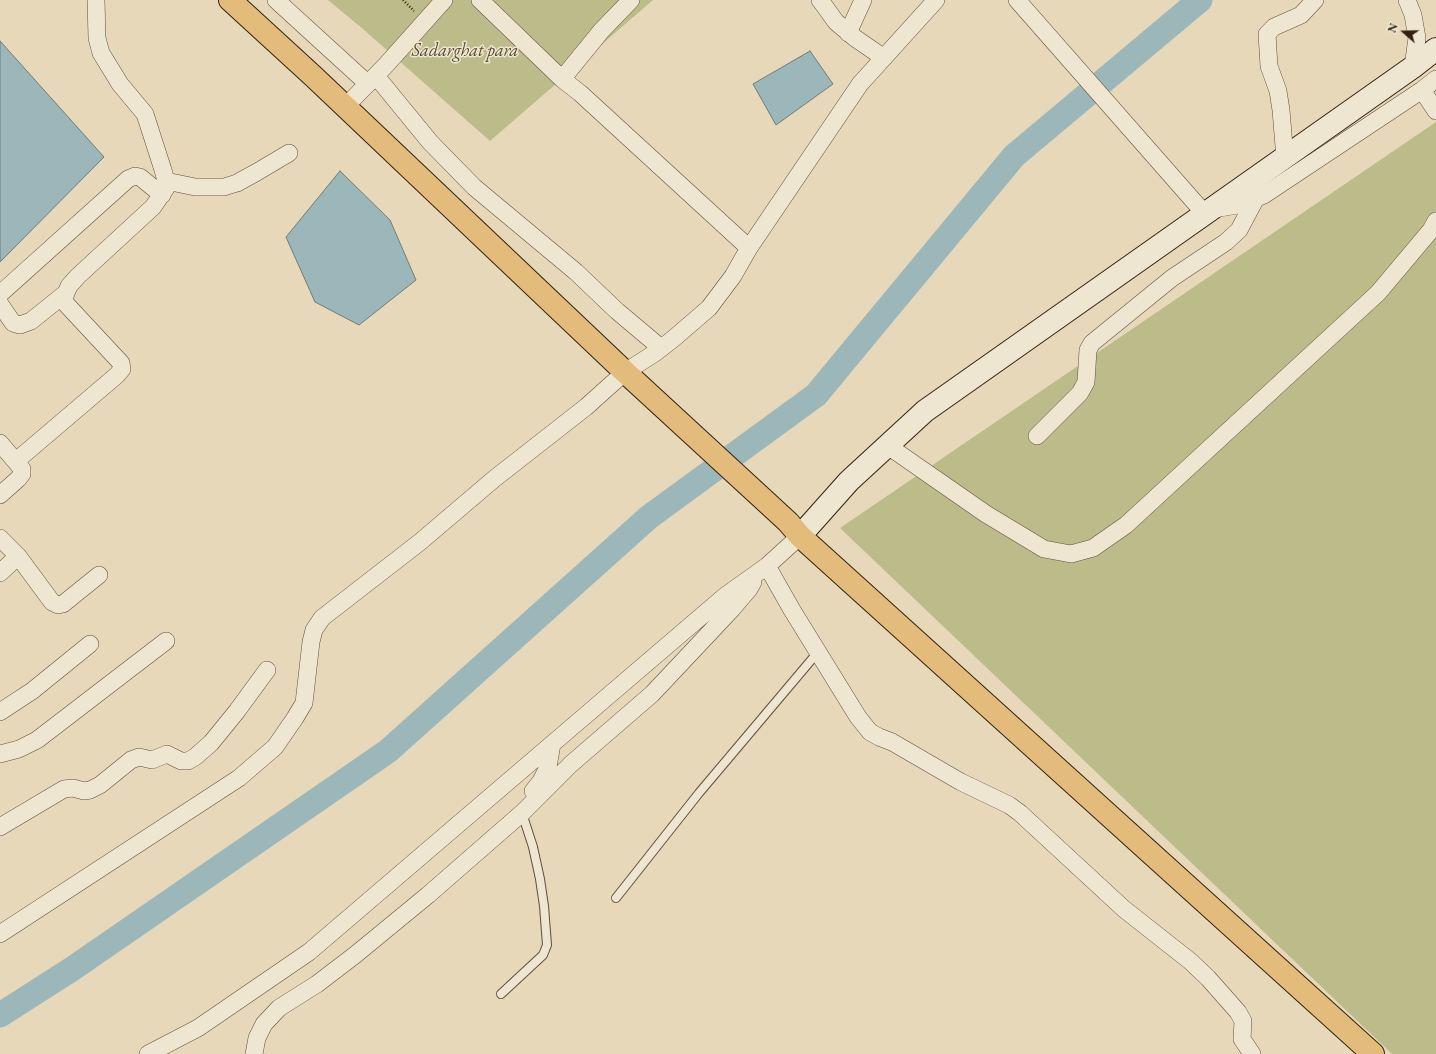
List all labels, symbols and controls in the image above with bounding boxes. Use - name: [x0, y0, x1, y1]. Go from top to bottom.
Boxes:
- north arrow: [1384, 12, 1424, 52]
- text: N: [1385, 21, 1401, 34]
- park label: Sadarghat para: [412, 40, 518, 62]

